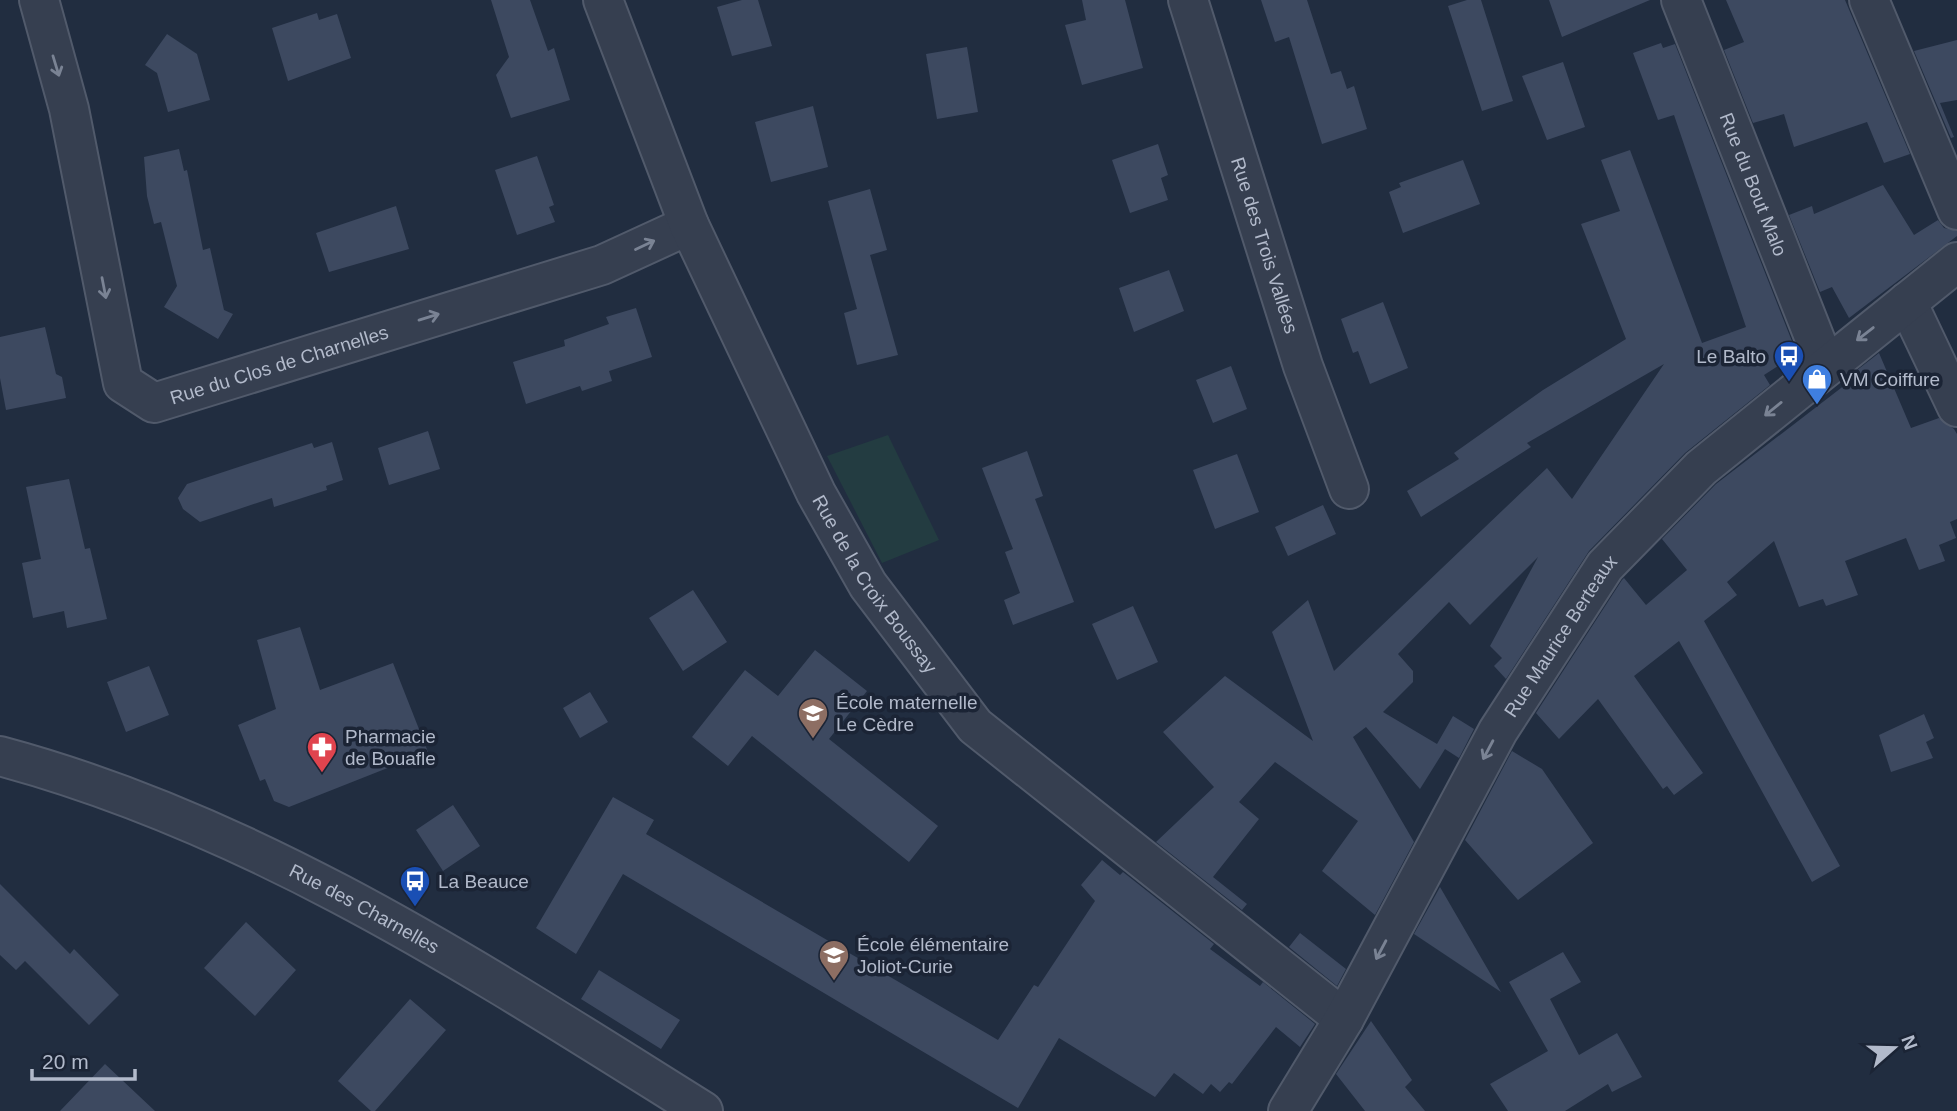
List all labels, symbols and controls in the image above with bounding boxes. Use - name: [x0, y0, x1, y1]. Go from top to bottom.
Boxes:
- one-way arrow: [51, 55, 64, 77]
- street label: Rue du Bout Malo: [1716, 109, 1791, 259]
- street label: Rue des Trois Vallées: [1228, 154, 1303, 336]
- one-way arrow: [634, 238, 655, 251]
- one-way arrow: [98, 276, 112, 299]
- one-way arrow: [418, 309, 440, 322]
- street label: Rue du Clos de Charnelles: [167, 321, 391, 408]
- one-way arrow: [1857, 327, 1875, 342]
- bus stop icon: Le Balto: [1772, 339, 1806, 383]
- place label: Le Balto: [1696, 346, 1766, 367]
- shop icon: VM Coiffure: [1800, 362, 1834, 406]
- place label: VM Coiffure: [1840, 369, 1940, 390]
- one-way arrow: [1765, 402, 1783, 417]
- street label: Rue de la Croix Boussay: [809, 491, 942, 677]
- street label: Rue Maurice Berteaux: [1500, 550, 1621, 721]
- place label: École maternelle Le Cèdre: [836, 692, 978, 735]
- school or university icon: École maternelle Le Cèdre: [796, 696, 830, 740]
- place label: Pharmacie de Bouafle: [345, 726, 436, 769]
- pharmacy icon: Pharmacie de Bouafle: [305, 730, 339, 774]
- one-way arrow: [1481, 739, 1495, 760]
- street label: Rue des Charnelles: [286, 859, 443, 957]
- bus stop icon: La Beauce: [398, 864, 432, 908]
- place label: La Beauce: [438, 871, 529, 892]
- place label: École élémentaire Joliot-Curie: [857, 934, 1009, 977]
- school or university icon: École élémentaire Joliot-Curie: [817, 938, 851, 982]
- one-way arrow: [1374, 940, 1388, 960]
- north arrow: [1859, 1013, 1929, 1083]
- text: N: [1897, 1032, 1922, 1052]
- scale bar: [32, 1038, 135, 1082]
- text: 20 m: [42, 1050, 89, 1073]

